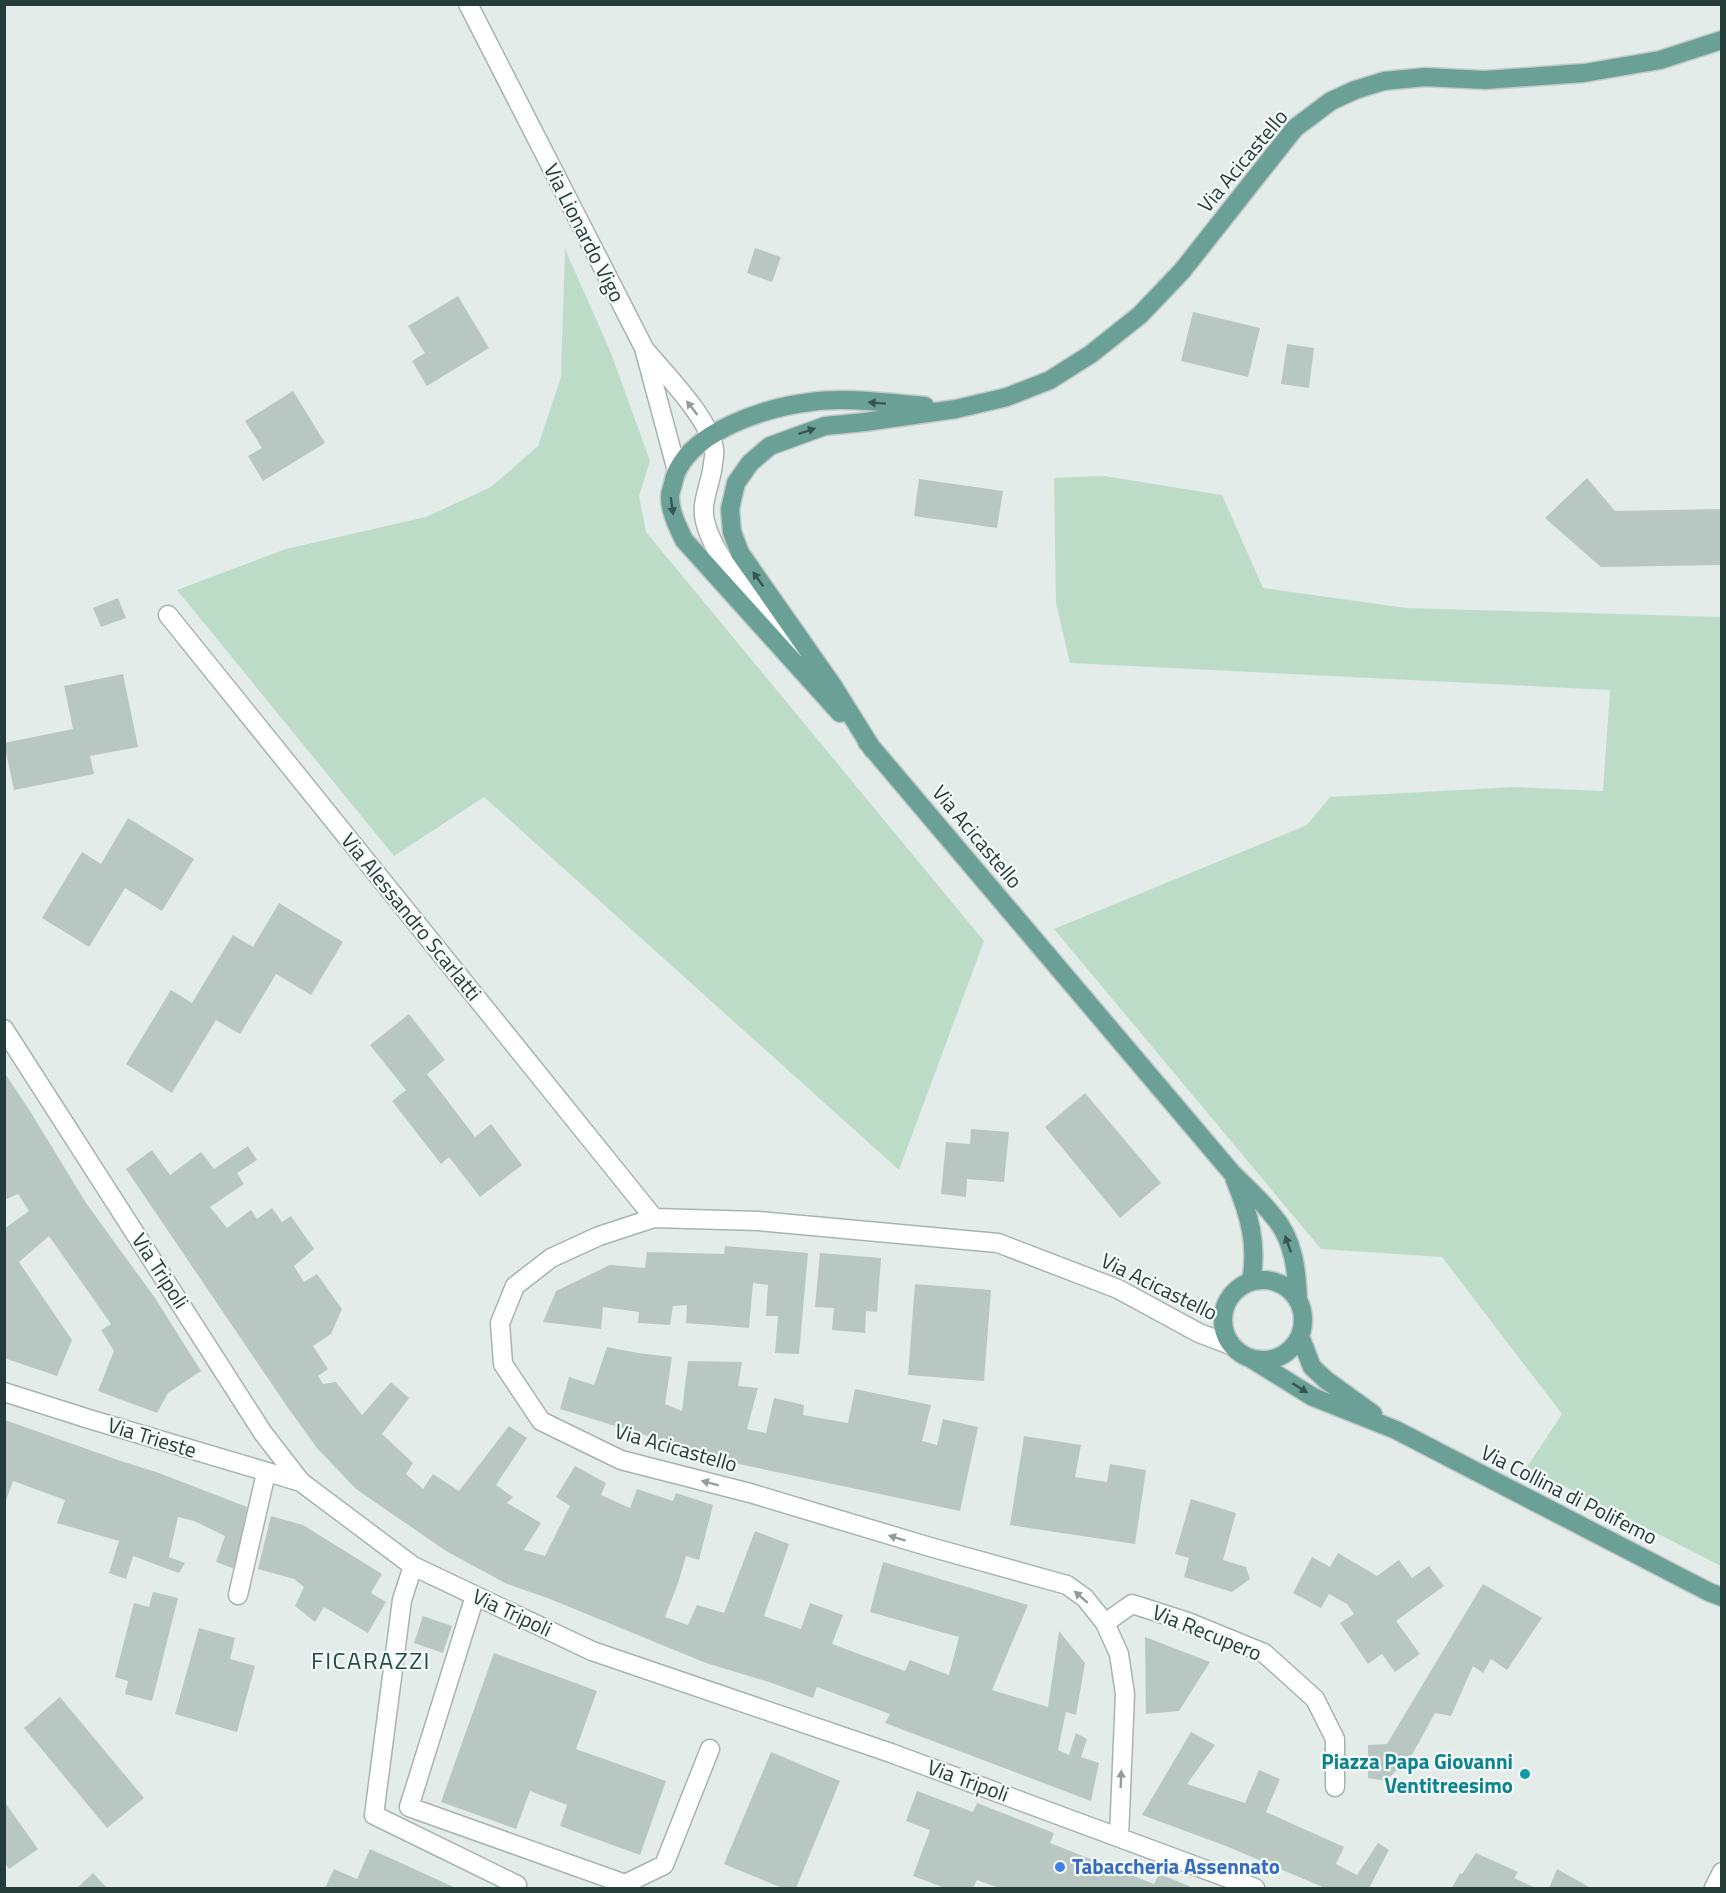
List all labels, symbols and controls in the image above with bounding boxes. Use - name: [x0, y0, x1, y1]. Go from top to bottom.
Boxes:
- street label: Via Acicastello: [1189, 102, 1295, 219]
- street label: Via Lionardo Vigo: [536, 158, 634, 308]
- one-way arrow: [868, 398, 887, 407]
- one-way arrow: [687, 400, 699, 415]
- one-way arrow: [799, 426, 817, 436]
- one-way arrow: [667, 496, 676, 515]
- one-way arrow: [752, 572, 764, 588]
- street label: Via Acicastello: [925, 778, 1031, 895]
- street label: Via Alessandro Scarlatti: [334, 825, 490, 1007]
- street label: Via Tripoli: [124, 1226, 197, 1315]
- one-way arrow: [1283, 1234, 1293, 1252]
- street label: Via Acicastello: [1096, 1244, 1223, 1328]
- one-way arrow: [1292, 1383, 1308, 1394]
- street label: Via Trieste: [104, 1408, 201, 1466]
- street label: Via Acicastello: [611, 1414, 741, 1480]
- street label: Via Collina di Polifemo: [1476, 1436, 1663, 1552]
- one-way arrow: [701, 1477, 719, 1487]
- one-way arrow: [888, 1532, 906, 1542]
- street label: Via Tripoli: [467, 1580, 558, 1644]
- one-way arrow: [1073, 1590, 1089, 1603]
- street label: Via Recupero: [1148, 1596, 1267, 1669]
- district label: FICARAZZI: [311, 1642, 431, 1678]
- place label: Piazza Papa Giovanni Ventitreesimo: [1321, 1745, 1513, 1801]
- street label: Via Tripoli: [923, 1751, 1014, 1810]
- marker: Piazza Papa Giovanni Ventitreesimo: [1518, 1767, 1532, 1781]
- one-way arrow: [1117, 1769, 1126, 1788]
- place label: Tabaccheria Assennato: [1072, 1850, 1280, 1882]
- marker: Tabaccheria Assennato: [1053, 1860, 1067, 1874]

